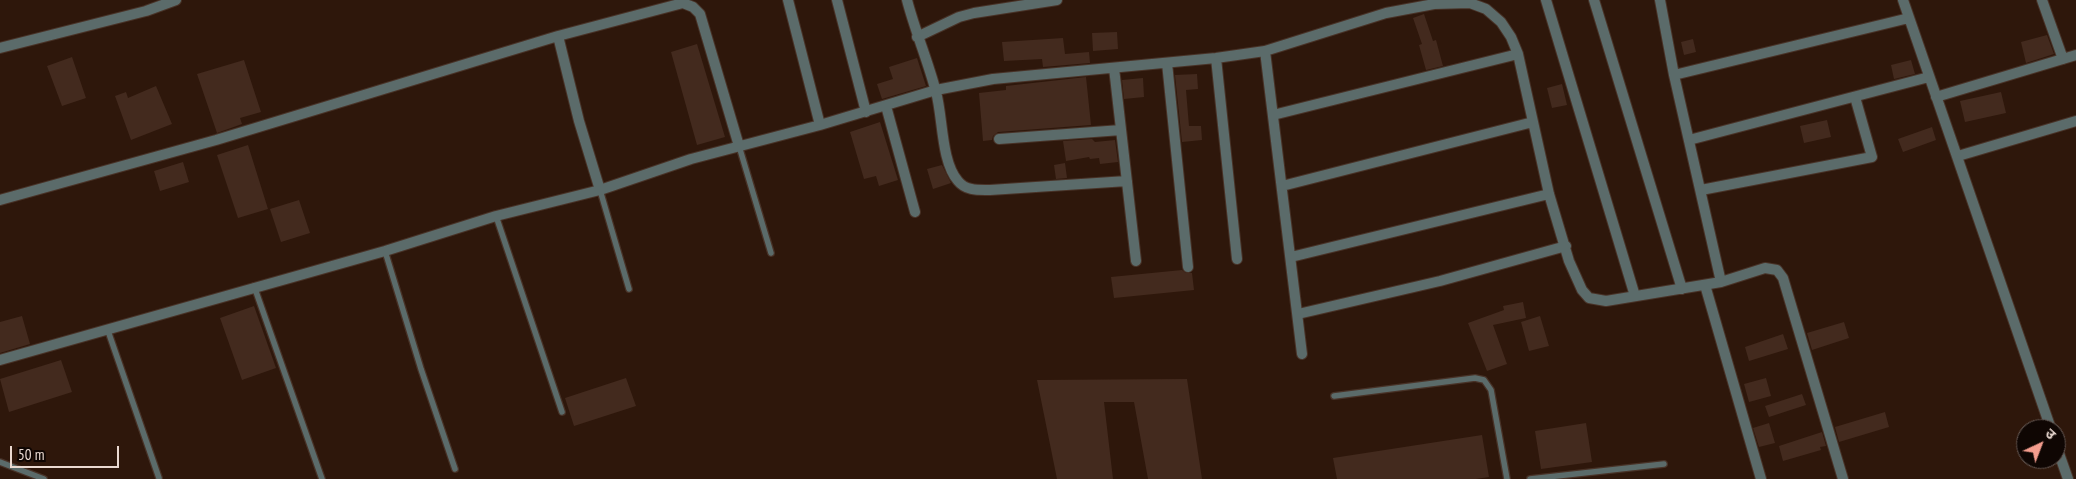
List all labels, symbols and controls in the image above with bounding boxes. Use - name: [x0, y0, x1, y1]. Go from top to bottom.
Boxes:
- north arrow: [2016, 419, 2066, 469]
- text: उ: [2041, 424, 2060, 443]
- scale bar: [12, 436, 121, 468]
- text: 50 m: [18, 445, 44, 464]

